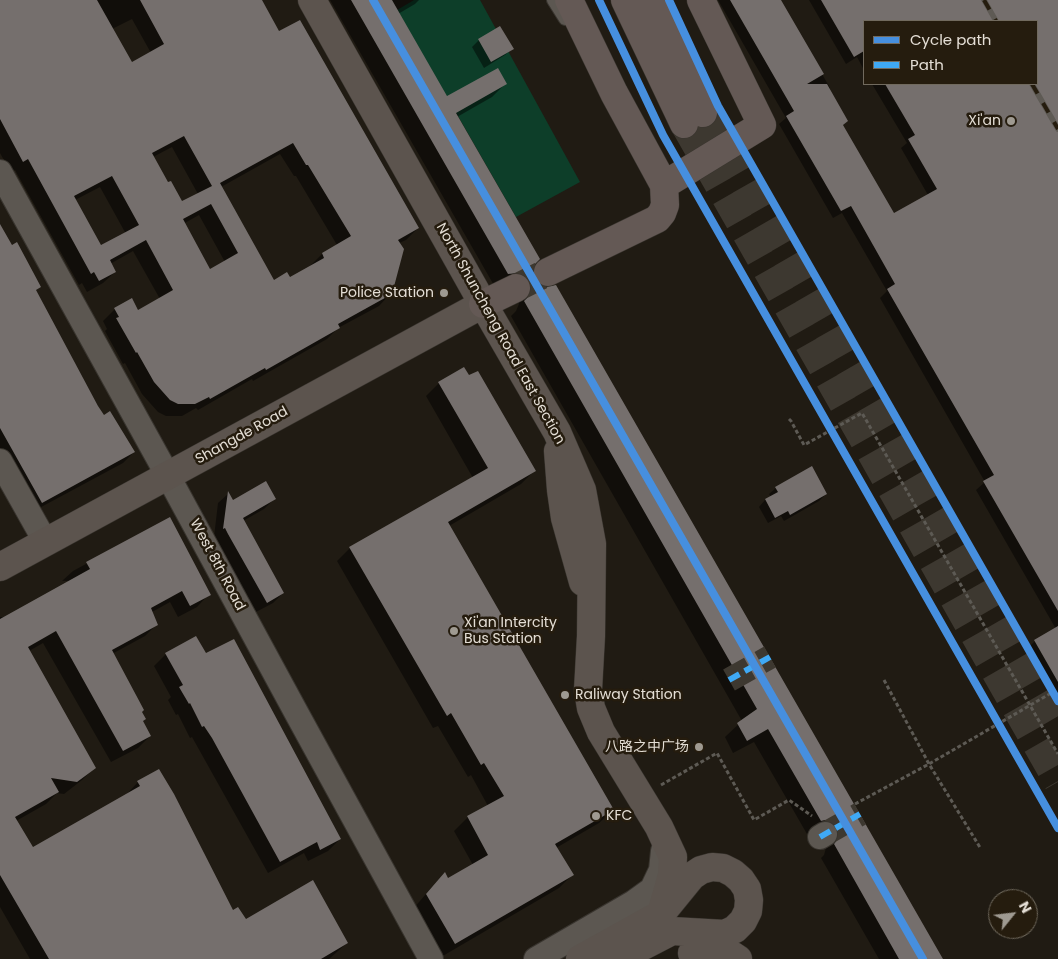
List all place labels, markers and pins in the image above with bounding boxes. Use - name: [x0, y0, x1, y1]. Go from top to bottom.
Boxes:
- place label: Xi'an: [968, 113, 1001, 129]
- marker: Xi'an: [1005, 115, 1017, 127]
- place label: Police Station: [340, 285, 434, 301]
- marker: Police Station: [438, 287, 450, 299]
- place label: Xi'an Intercity Bus Station: [464, 615, 557, 648]
- marker: Xi'an Intercity Bus Station: [448, 625, 460, 637]
- place label: Raliway Station: [575, 687, 682, 703]
- marker: Raliway Station: [559, 689, 571, 701]
- place label: 八路之中广场: [605, 739, 689, 755]
- marker: 八路之中广场: [693, 741, 705, 753]
- place label: KFC: [606, 808, 632, 824]
- marker: KFC: [590, 810, 602, 822]

